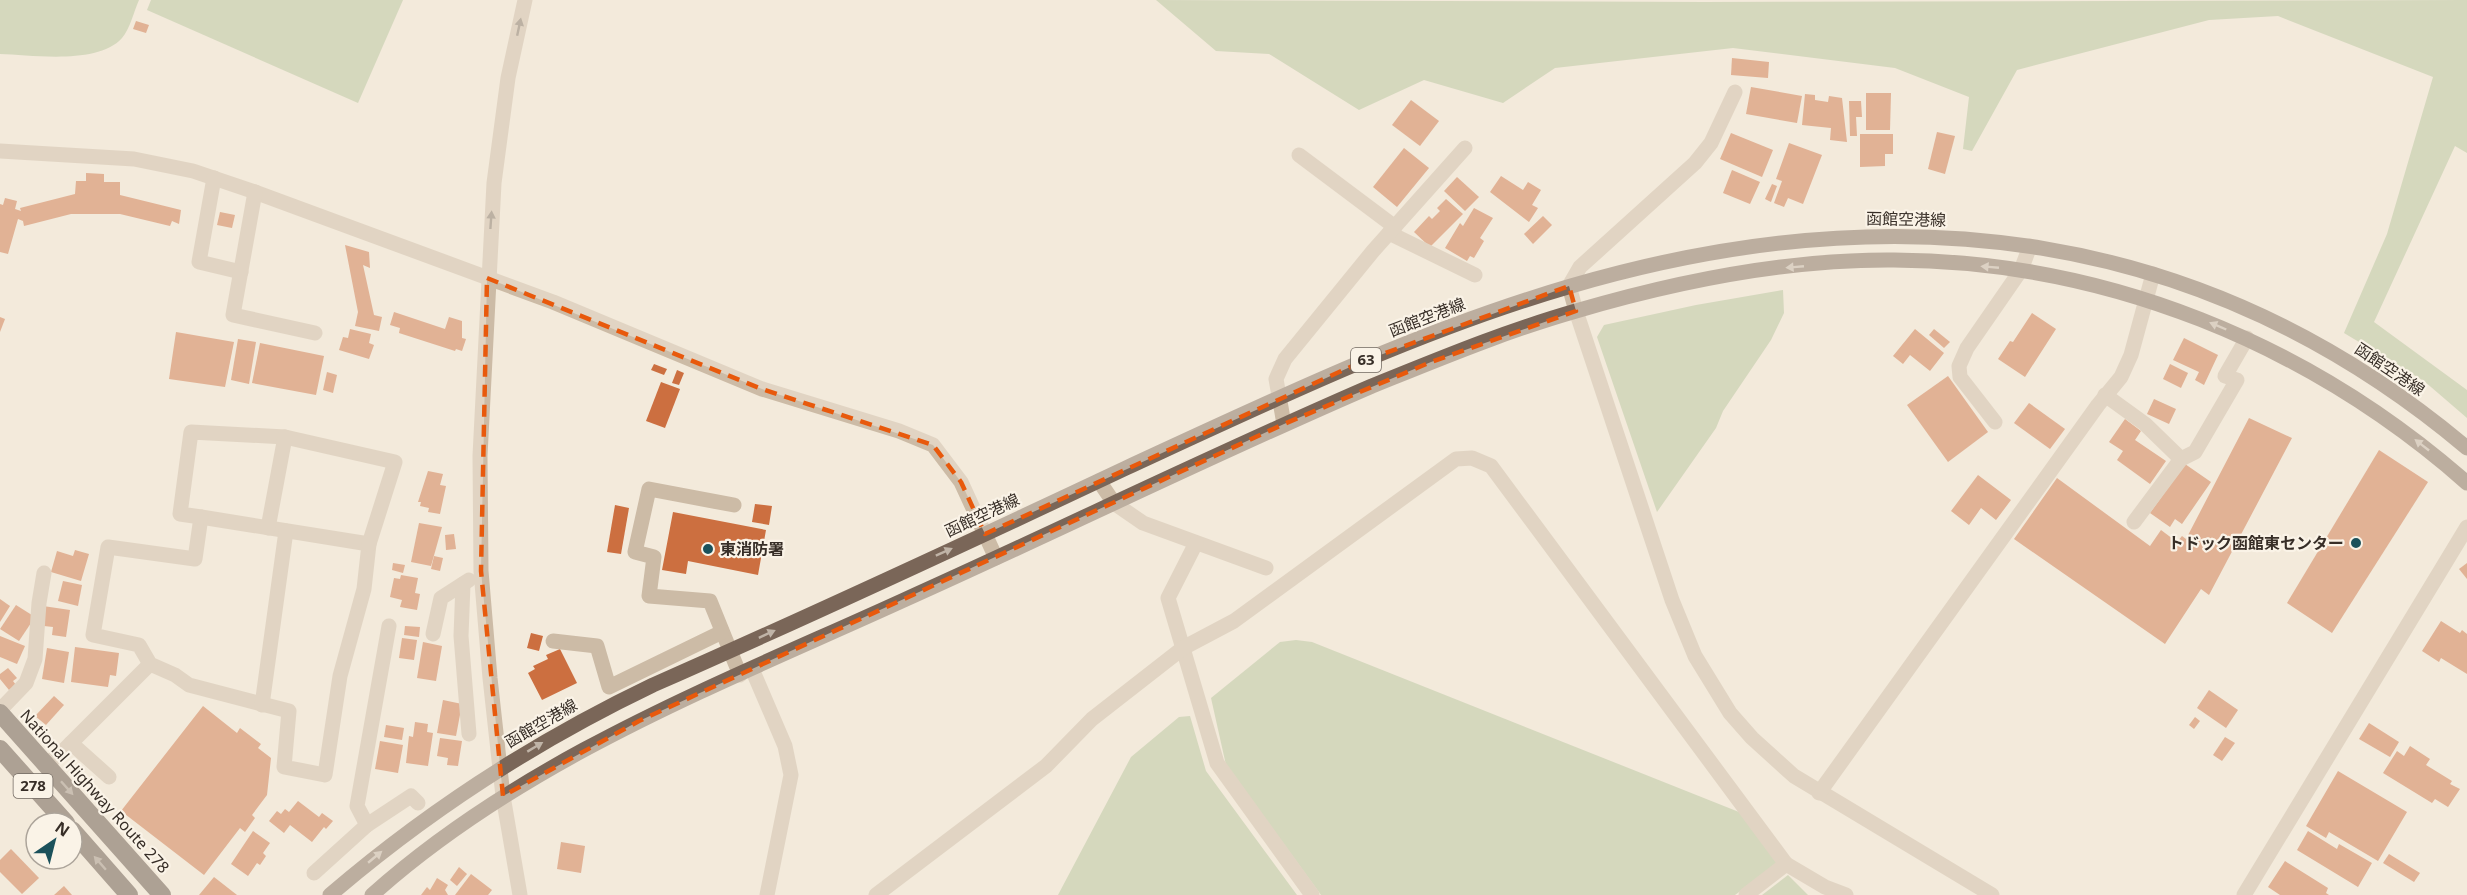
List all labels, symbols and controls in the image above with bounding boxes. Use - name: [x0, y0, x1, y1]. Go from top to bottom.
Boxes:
- one-way arrow: [515, 17, 524, 36]
- street label: 函館空港線: [1866, 207, 1946, 231]
- one-way arrow: [486, 210, 496, 229]
- one-way arrow: [1786, 262, 1805, 272]
- one-way arrow: [1980, 262, 1999, 272]
- street label: 函館空港線: [1386, 292, 1468, 342]
- one-way arrow: [2209, 321, 2227, 331]
- street label: 函館空港線: [2351, 338, 2429, 400]
- road number: 63: [1351, 348, 1381, 372]
- one-way arrow: [2414, 439, 2430, 452]
- street label: 函館空港線: [941, 488, 1023, 542]
- place label: トドック函館東センター: [2168, 532, 2344, 554]
- marker: トドック函館東センター: [2349, 536, 2363, 550]
- place label: 東消防署: [720, 538, 784, 560]
- marker: 東消防署: [701, 542, 715, 556]
- one-way arrow: [936, 548, 953, 557]
- one-way arrow: [759, 629, 776, 638]
- street label: 函館空港線: [501, 693, 581, 753]
- street label: National Highway Route 278: [16, 705, 174, 877]
- one-way arrow: [527, 742, 544, 752]
- road number: 278: [14, 774, 52, 798]
- one-way arrow: [60, 781, 74, 796]
- north arrow: [24, 811, 84, 871]
- one-way arrow: [367, 851, 383, 864]
- one-way arrow: [94, 855, 107, 871]

